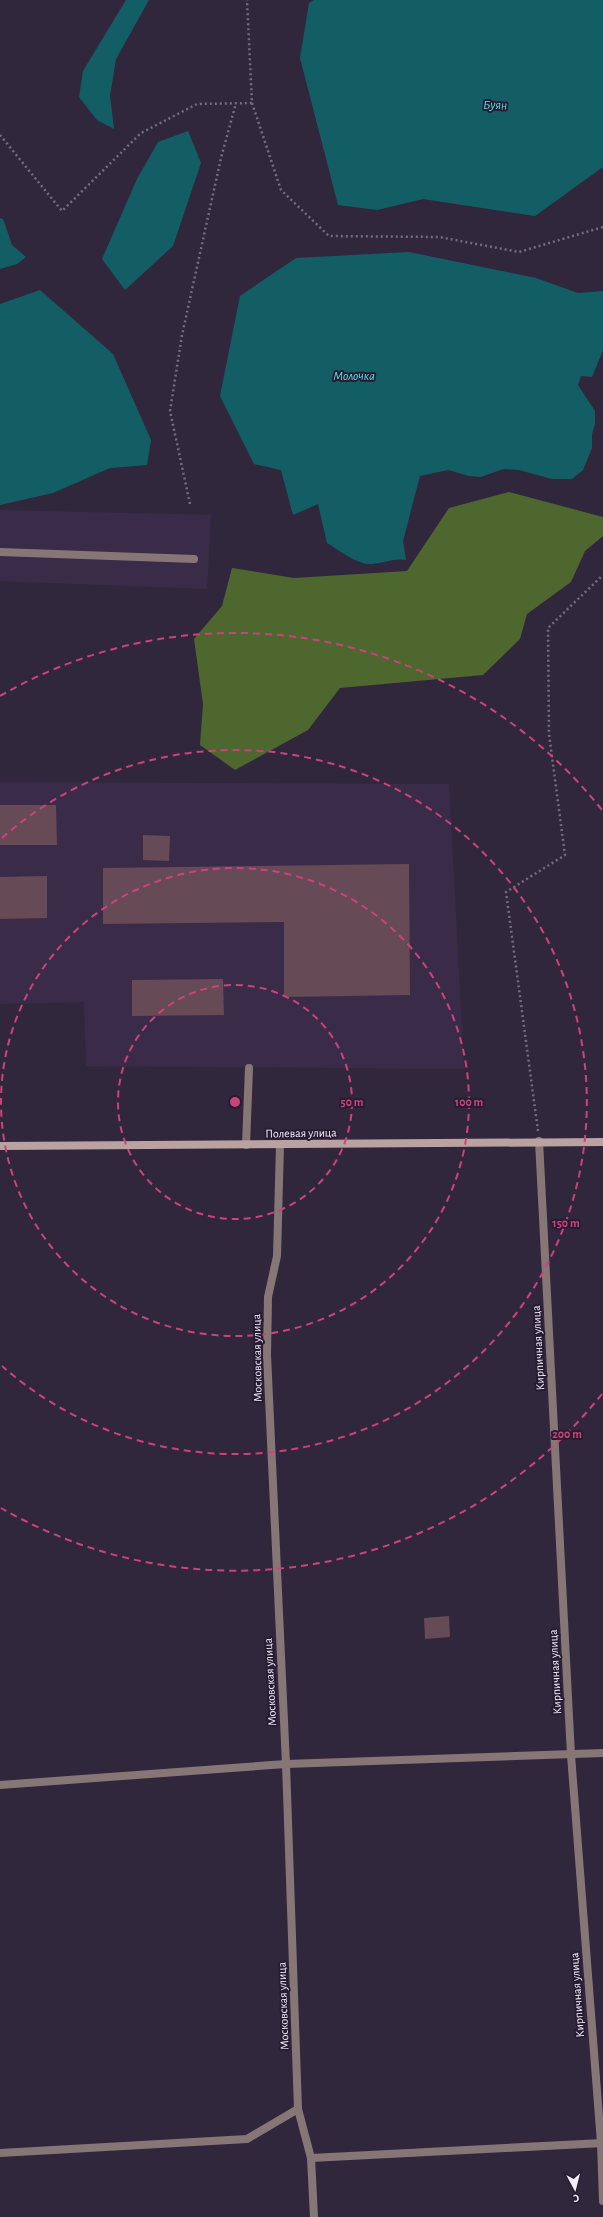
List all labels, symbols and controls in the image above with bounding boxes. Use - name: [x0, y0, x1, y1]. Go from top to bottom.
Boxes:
- water label: Буян: [483, 99, 507, 112]
- water label: Молочка: [333, 370, 375, 383]
- centre of rings: [228, 1095, 242, 1109]
- text: 50 m: [341, 1096, 364, 1108]
- text: 100 m: [455, 1096, 483, 1108]
- street label: Полевая улица: [265, 1126, 337, 1141]
- text: 150 m: [552, 1217, 580, 1229]
- street label: Кирпичная улица: [530, 1305, 547, 1391]
- street label: Московская улица: [250, 1313, 265, 1402]
- text: 200 m: [552, 1428, 582, 1440]
- street label: Кирпичная улица: [547, 1629, 564, 1715]
- street label: Московская улица: [262, 1637, 279, 1726]
- street label: Кирпичная улица: [568, 1952, 587, 2038]
- street label: Московская улица: [275, 1961, 292, 2050]
- north arrow: [555, 2169, 595, 2209]
- text: С: [572, 2193, 580, 2204]

